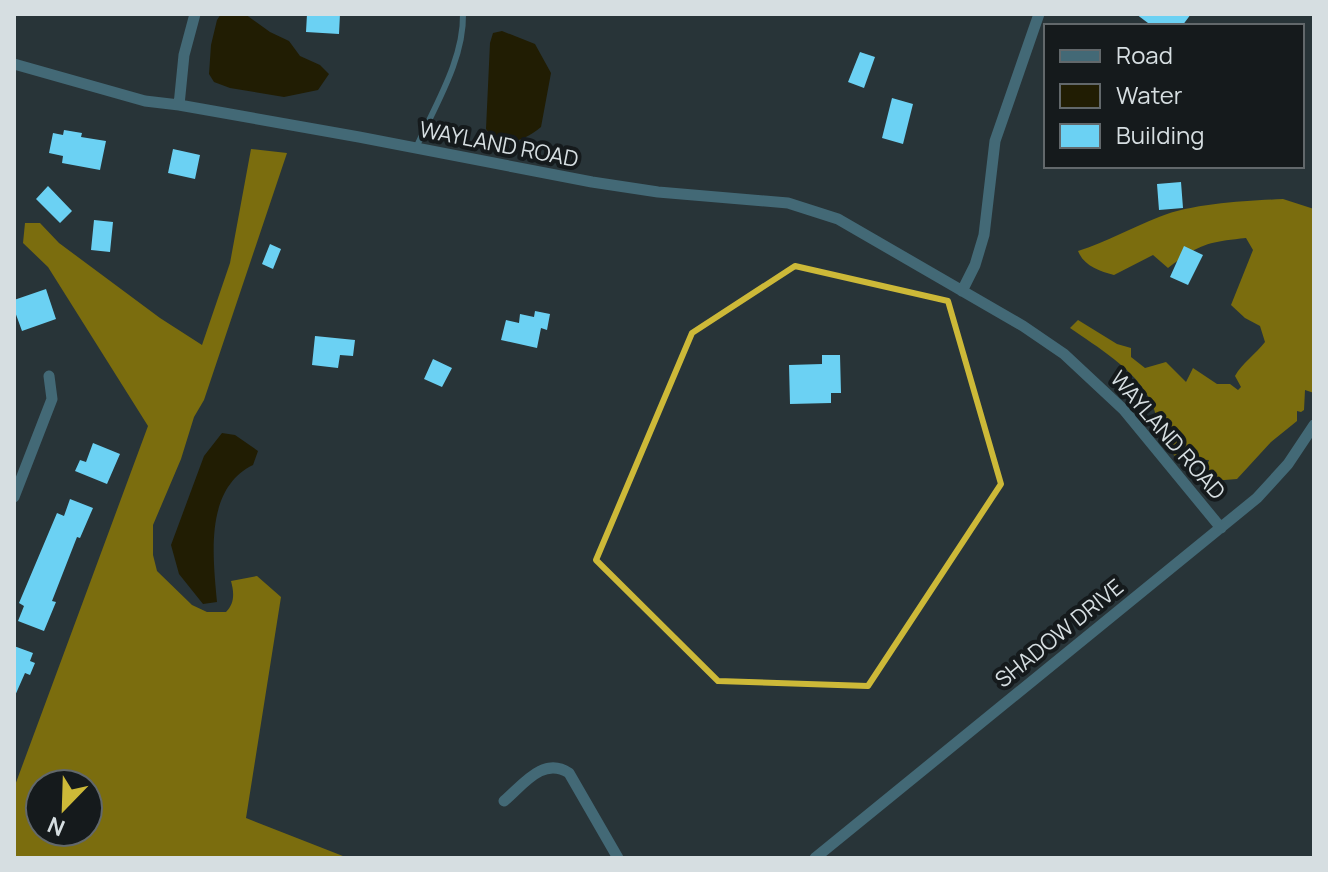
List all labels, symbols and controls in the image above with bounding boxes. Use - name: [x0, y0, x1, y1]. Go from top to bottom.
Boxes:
- legend: [1044, 24, 1304, 168]
- text: Road: [1116, 38, 1173, 71]
- text: Water: [1116, 78, 1183, 111]
- street label: WAYLAND ROAD: [417, 114, 581, 174]
- text: Building: [1116, 118, 1204, 151]
- street label: WAYLAND ROAD: [1104, 364, 1232, 506]
- street label: SHADOW DRIVE: [988, 572, 1130, 694]
- north arrow: [24, 768, 104, 848]
- text: N: [43, 810, 69, 843]

